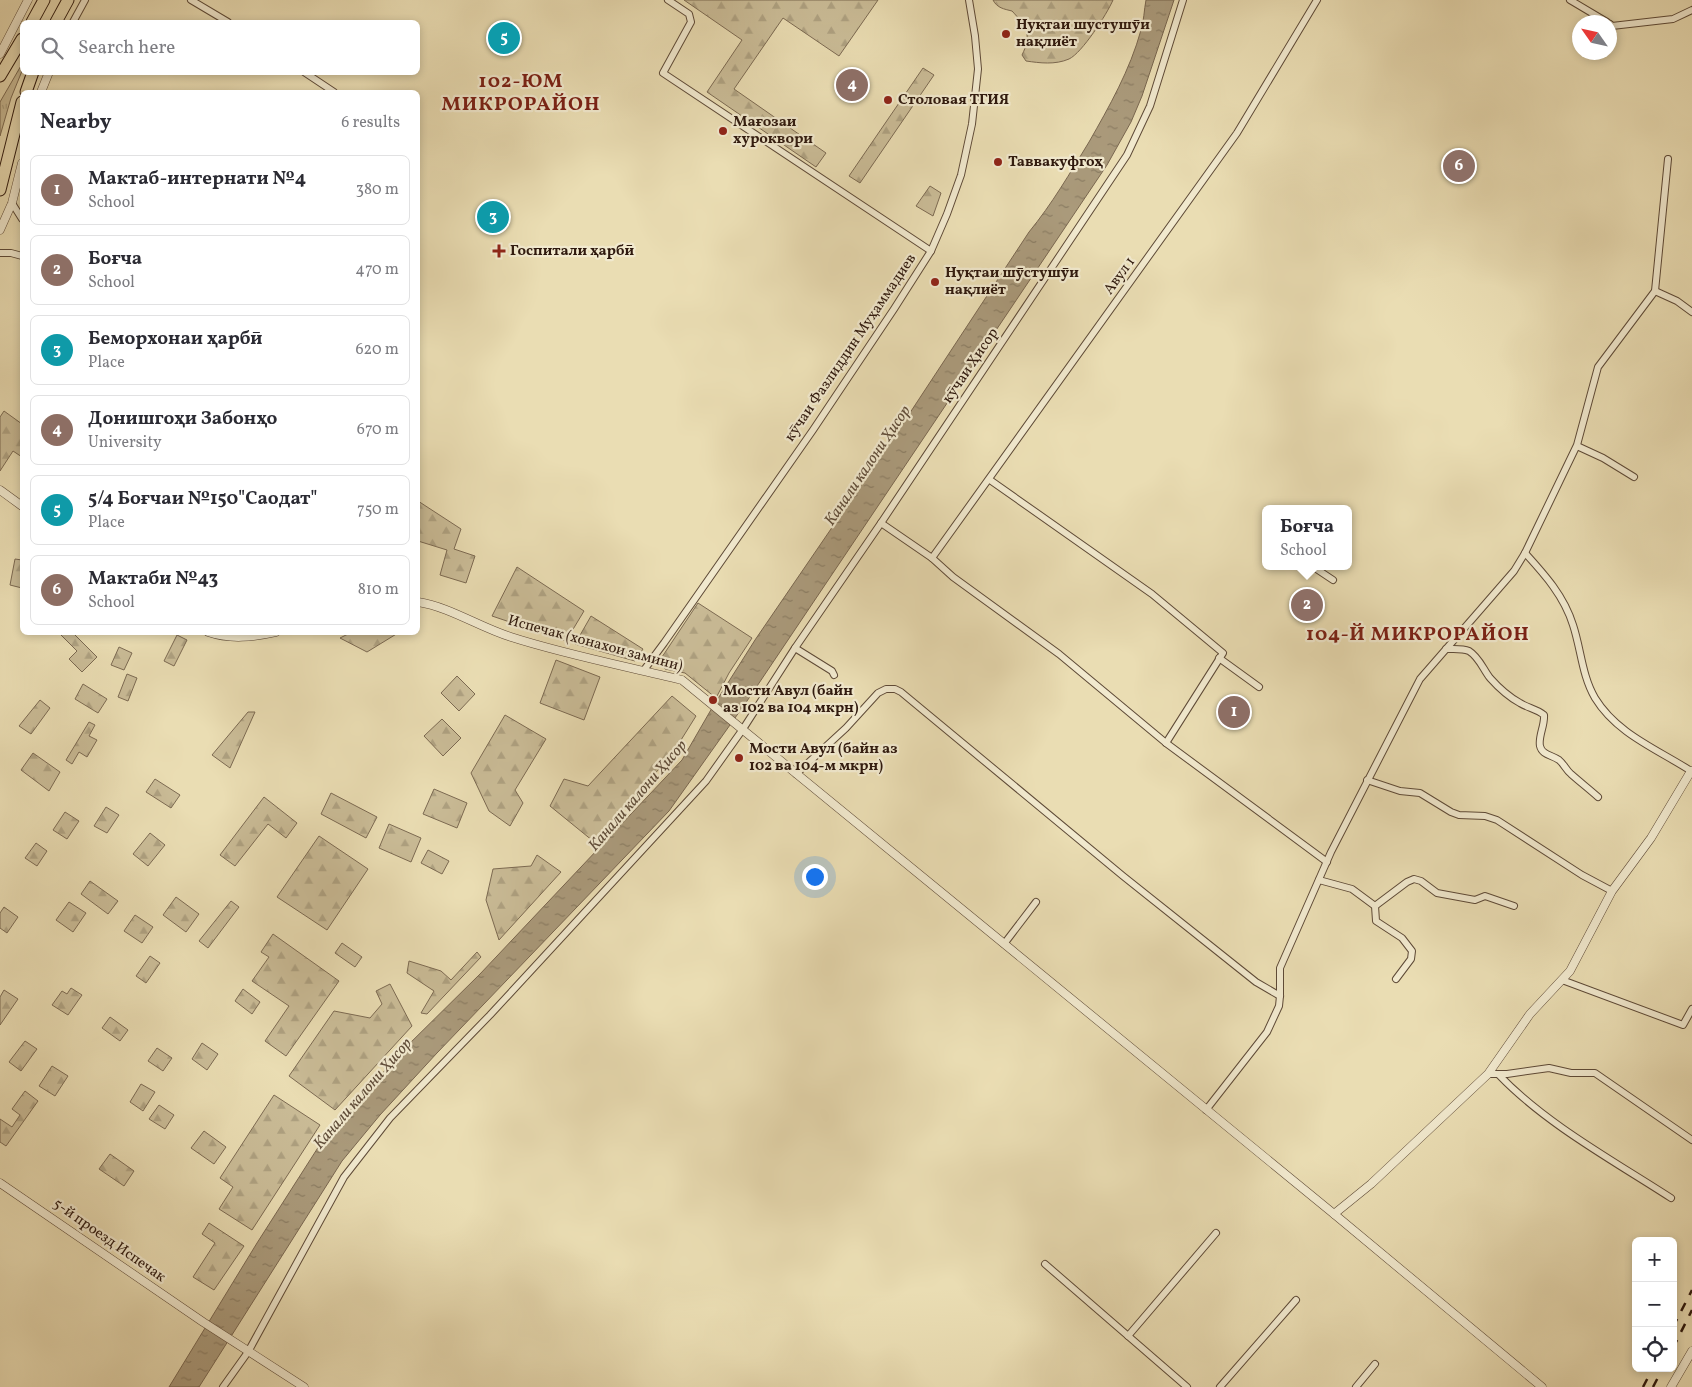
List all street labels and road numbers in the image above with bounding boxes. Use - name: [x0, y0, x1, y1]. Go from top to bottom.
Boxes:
- street label: кӯчаи Фазлиддин Муҳаммадиев: [780, 250, 922, 446]
- street label: Авул 1: [1099, 253, 1141, 299]
- street label: кӯчаи Ҳисор: [938, 324, 1004, 408]
- street label: Испечак (хонахои замини): [505, 611, 685, 677]
- street label: 5-й проезд Испечак: [48, 1194, 170, 1288]

